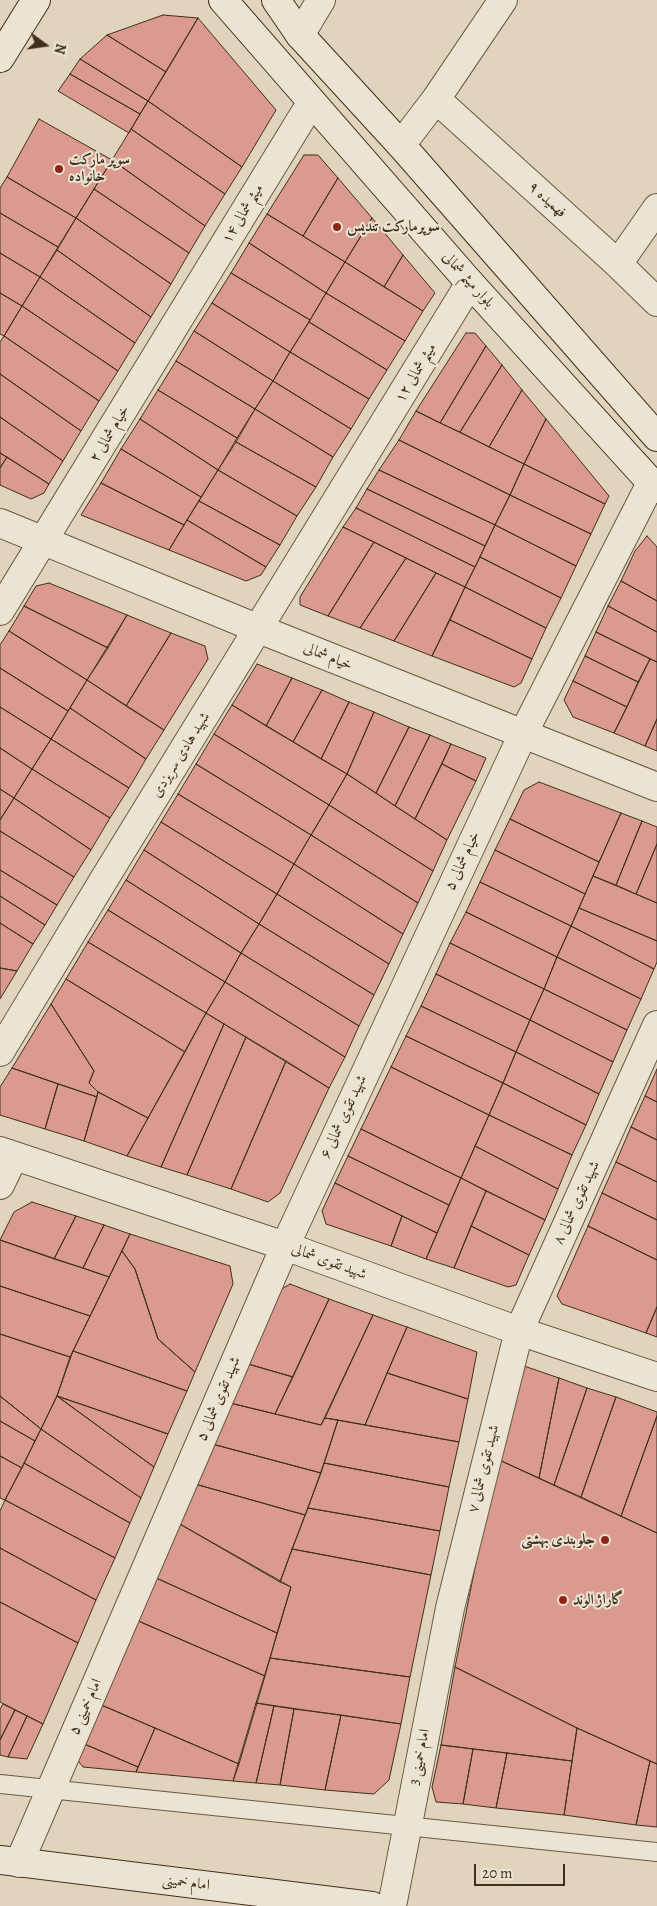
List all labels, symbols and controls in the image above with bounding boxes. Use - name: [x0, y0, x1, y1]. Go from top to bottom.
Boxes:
- north arrow: [20, 20, 70, 70]
- text: N: [50, 41, 70, 56]
- place label: سوپر مارکت خانواده: [69, 151, 130, 186]
- marker: سوپر مارکت خانواده: [53, 163, 65, 175]
- street label: فهمیده ۹: [524, 178, 570, 222]
- street label: میثم شمالی ۱۴: [218, 181, 268, 247]
- place label: سوپرمارکت تندیس: [347, 218, 440, 236]
- marker: سوپرمارکت تندیس: [331, 221, 343, 233]
- street label: بلوار میثم شمالی: [438, 248, 498, 312]
- street label: میثم شمالی ۱۲: [391, 340, 441, 406]
- street label: خیام شمالی ۲: [86, 402, 134, 466]
- street label: خیام شمالی: [301, 639, 355, 675]
- street label: شهید هادی سریزدی: [148, 709, 214, 801]
- street label: خیام شمالی ۵: [442, 829, 484, 893]
- street label: شهید تقوی شمالی ۶: [317, 1072, 371, 1162]
- street label: شهید تقوی شمالی ۸: [550, 1158, 604, 1248]
- street label: شهید تقوی شمالی: [289, 1240, 369, 1284]
- street label: شهید تقوی شمالی ۵: [193, 1354, 245, 1444]
- street label: شهید تقوی شمالی ۷: [464, 1423, 504, 1515]
- place label: جلوبندی بهشتی: [521, 1531, 595, 1549]
- marker: جلوبندی بهشتی: [599, 1534, 611, 1546]
- place label: گاراژ الوند: [573, 1591, 623, 1609]
- marker: گاراژ الوند: [557, 1594, 569, 1606]
- street label: امام خمینی ۵: [66, 1676, 106, 1738]
- street label: امام خمینی 3: [406, 1727, 434, 1787]
- scale bar: [477, 1854, 568, 1886]
- text: 20 m: [482, 1863, 513, 1883]
- street label: امام خمینی: [161, 1871, 211, 1895]

